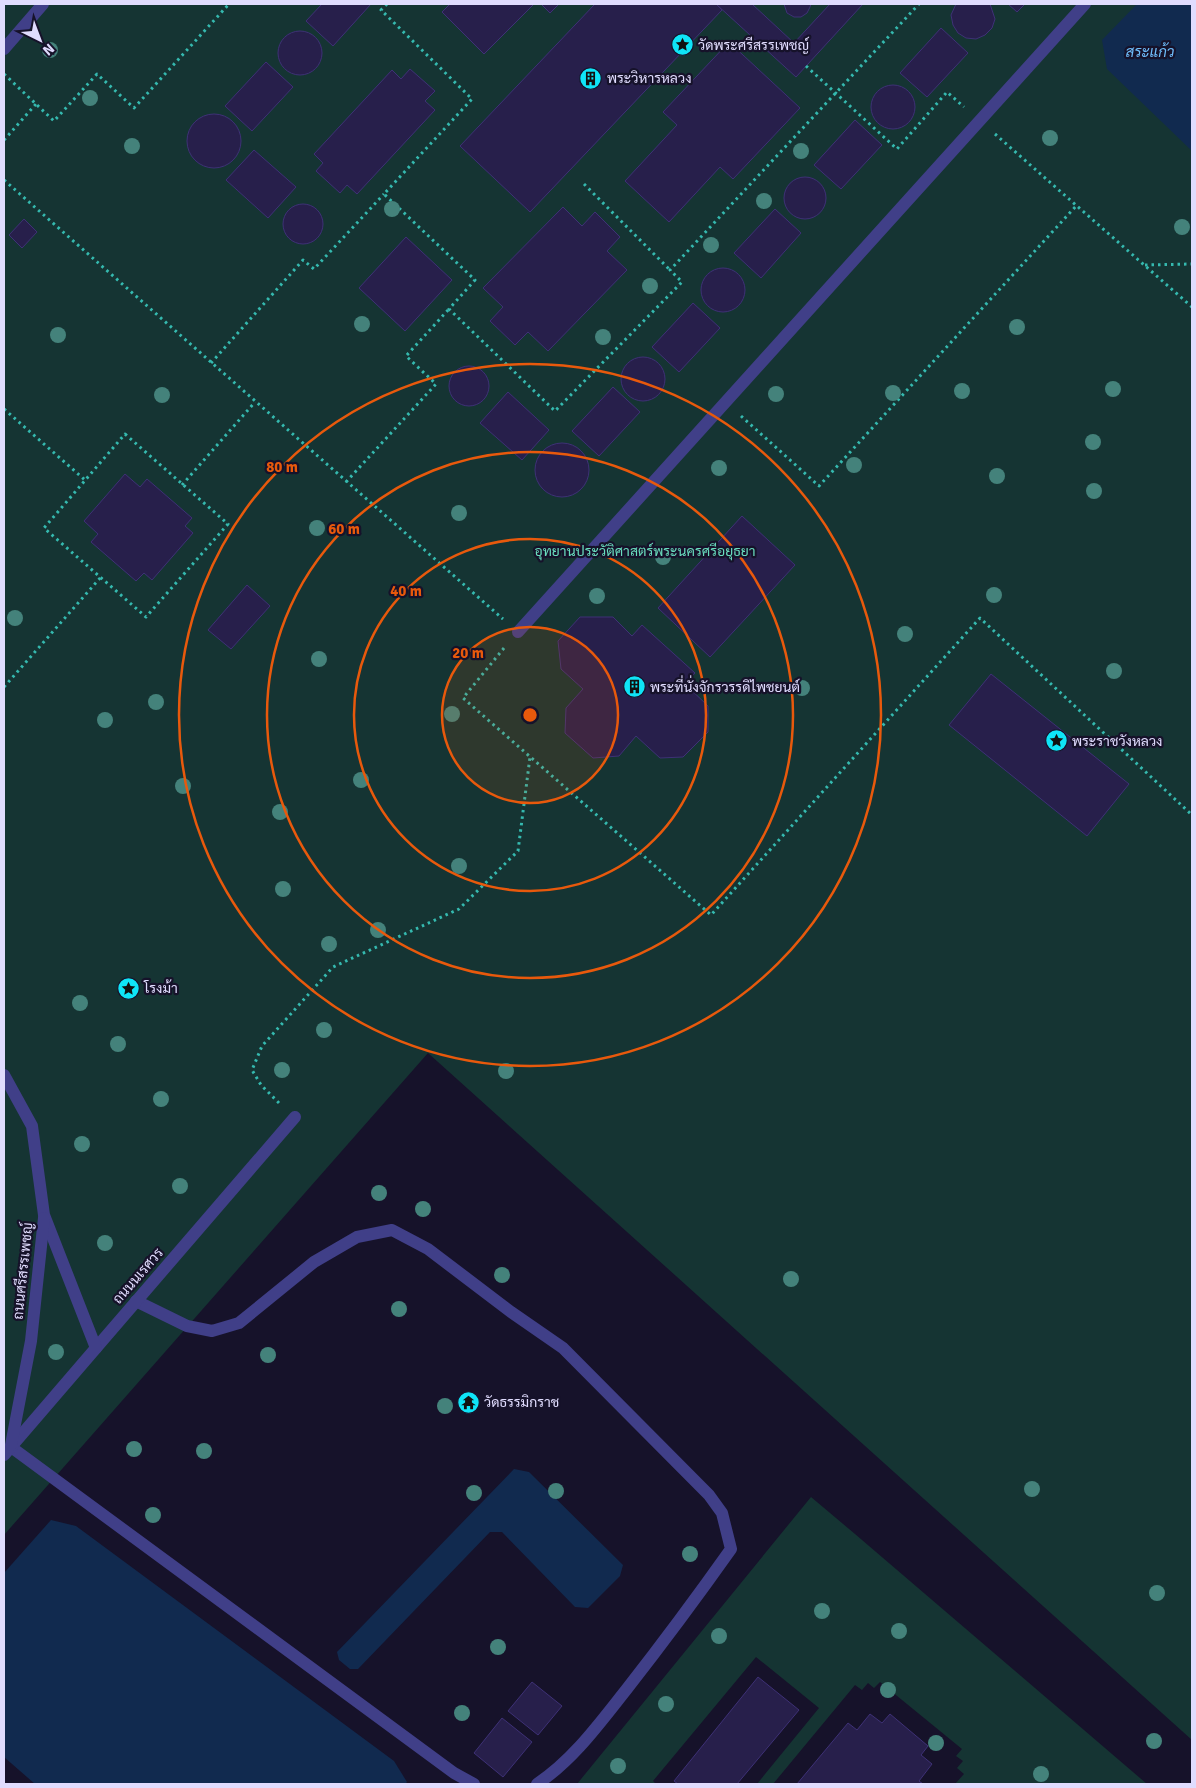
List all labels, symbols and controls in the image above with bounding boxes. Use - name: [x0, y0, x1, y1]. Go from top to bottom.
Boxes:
- north arrow: [15, 15, 65, 65]
- place icon: วัดพระศรีสรรเพชญ์: [670, 33, 694, 57]
- place label: วัดพระศรีสรรเพชญ์: [698, 36, 809, 54]
- text: N: [39, 40, 58, 59]
- water label: สระแก้ว: [1126, 42, 1175, 61]
- building icon: พระวิหารหลวง: [579, 66, 603, 90]
- place label: พระวิหารหลวง: [607, 70, 692, 87]
- text: 80 m: [266, 458, 298, 476]
- text: 60 m: [328, 520, 360, 538]
- park label: อุทยานประวัติศาสตร์พระนครศรีอยุธยา: [534, 542, 756, 561]
- text: 40 m: [390, 582, 422, 600]
- text: 20 m: [452, 644, 484, 662]
- building icon: พระที่นั่งจักรวรรดิไพชยนต์: [622, 675, 646, 699]
- place label: พระที่นั่งจักรวรรดิไพชยนต์: [650, 675, 800, 696]
- centre of rings: [521, 706, 539, 724]
- place icon: พระราชวังหลวง: [1044, 729, 1068, 753]
- place label: พระราชวังหลวง: [1072, 733, 1162, 750]
- place icon: โรงม้า: [116, 976, 140, 1000]
- place label: โรงม้า: [143, 979, 178, 997]
- street label: ถนนศรีสรรเพชญ์: [8, 1222, 37, 1320]
- street label: ถนนนเรศวร: [109, 1244, 167, 1307]
- temple icon: วัดธรรมิกราช: [456, 1390, 480, 1414]
- place label: วัดธรรมิกราช: [484, 1394, 559, 1411]

